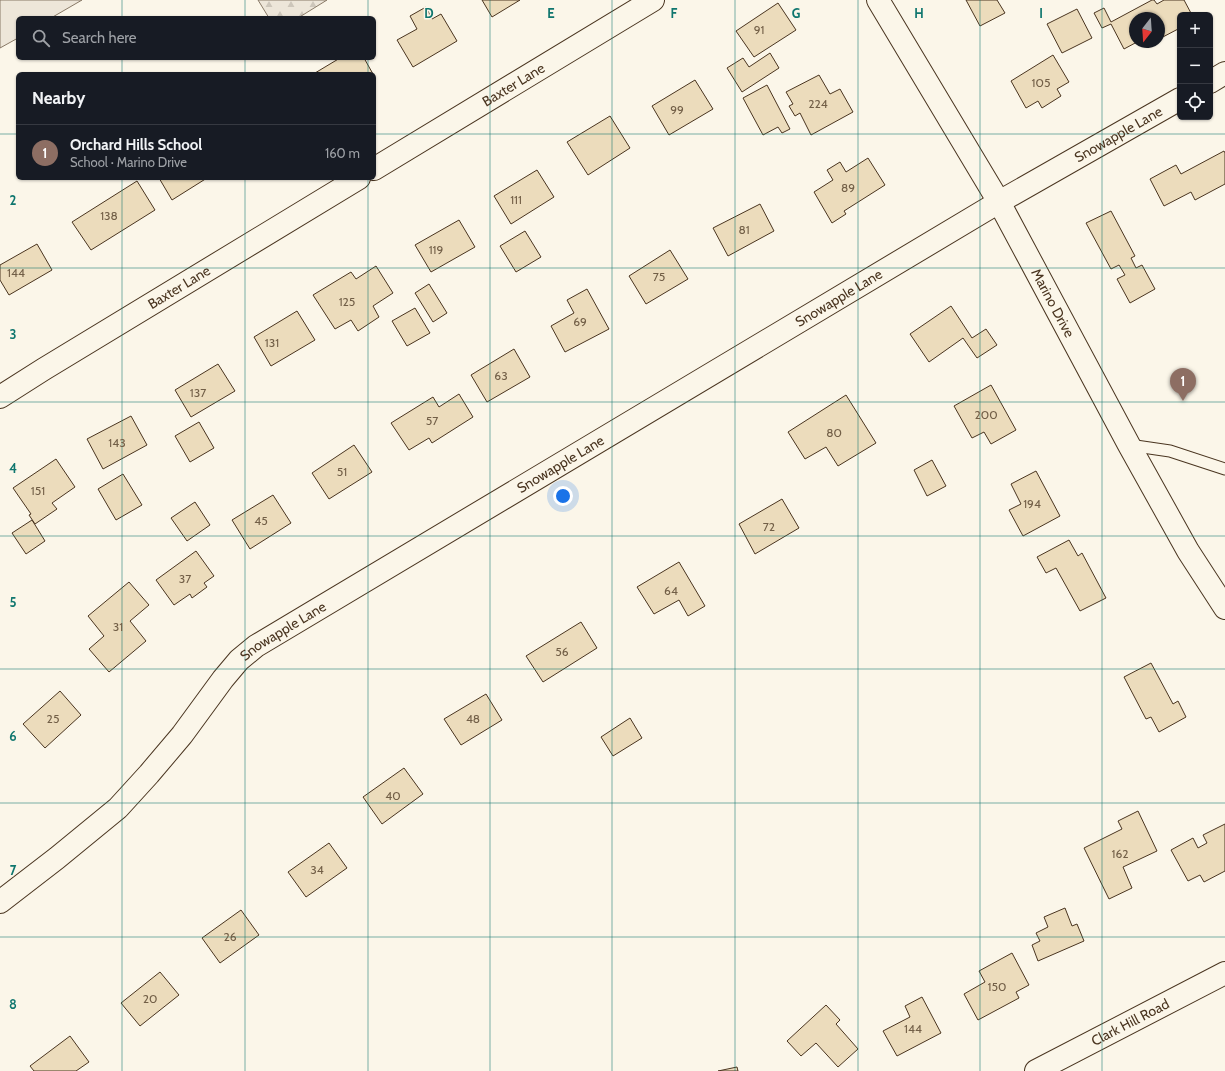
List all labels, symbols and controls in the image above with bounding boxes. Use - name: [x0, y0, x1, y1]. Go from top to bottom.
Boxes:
- text: D: [424, 5, 434, 21]
- text: E: [547, 5, 555, 21]
- text: F: [671, 5, 678, 21]
- text: G: [792, 5, 801, 21]
- text: H: [914, 5, 924, 21]
- text: I: [1039, 5, 1043, 21]
- north arrow: [1129, 12, 1165, 48]
- map controls: [1177, 12, 1213, 120]
- button: +: [1177, 12, 1213, 48]
- search box: [16, 16, 376, 60]
- house number: 91: [754, 22, 764, 37]
- icon: search: [30, 27, 52, 49]
- text: Search here: [62, 29, 137, 47]
- button: −: [1177, 48, 1213, 84]
- street label: Baxter Lane: [479, 59, 548, 110]
- house number: 105: [1032, 75, 1050, 90]
- button: locate: [1177, 84, 1213, 120]
- text: Nearby: [32, 88, 85, 108]
- house number: 224: [808, 96, 828, 111]
- house number: 99: [670, 102, 684, 117]
- street label: Snowapple Lane: [1071, 102, 1165, 166]
- text: Orchard Hills School: [70, 136, 202, 154]
- text: 1: [43, 145, 47, 161]
- text: 160 m: [325, 145, 360, 161]
- text: School · Marino Drive: [70, 154, 187, 170]
- house number: 89: [841, 180, 855, 195]
- text: 2: [10, 192, 17, 208]
- house number: 111: [510, 192, 522, 207]
- house number: 138: [100, 208, 118, 223]
- house number: 81: [738, 222, 750, 237]
- house number: 119: [429, 242, 444, 257]
- street label: Baxter Lane: [144, 261, 214, 313]
- house number: 144: [7, 265, 25, 280]
- street label: Snowapple Lane: [792, 265, 885, 331]
- street label: Marino Drive: [1027, 265, 1079, 341]
- house number: 75: [653, 269, 665, 284]
- house number: 125: [339, 294, 355, 309]
- house number: 69: [573, 314, 587, 329]
- text: 3: [9, 326, 17, 342]
- house number: 131: [265, 335, 279, 350]
- house number: 63: [494, 368, 508, 383]
- pin: 1: [1170, 368, 1196, 401]
- house number: 137: [190, 385, 206, 400]
- house number: 200: [974, 407, 998, 422]
- house number: 57: [426, 413, 438, 428]
- house number: 80: [826, 425, 842, 440]
- street label: Snowapple Lane: [514, 431, 607, 497]
- house number: 143: [108, 435, 126, 450]
- text: 4: [9, 460, 17, 476]
- house number: 51: [337, 464, 347, 479]
- house number: 151: [31, 483, 45, 498]
- your location: [553, 486, 573, 506]
- house number: 194: [1023, 496, 1041, 511]
- house number: 45: [254, 513, 268, 528]
- house number: 72: [763, 519, 775, 534]
- house number: 37: [179, 571, 191, 586]
- house number: 64: [664, 583, 678, 598]
- text: 5: [10, 594, 17, 610]
- street label: Snowapple Lane: [236, 597, 329, 665]
- house number: 31: [113, 619, 123, 634]
- house number: 56: [555, 644, 569, 659]
- house number: 25: [47, 711, 59, 726]
- house number: 48: [466, 711, 480, 726]
- text: 6: [9, 728, 17, 744]
- house number: 40: [385, 788, 401, 803]
- house number: 162: [1111, 846, 1129, 861]
- text: 7: [10, 862, 17, 878]
- house number: 34: [310, 862, 324, 877]
- house number: 26: [223, 929, 237, 944]
- house number: 150: [988, 979, 1006, 994]
- house number: 20: [143, 991, 157, 1006]
- street label: Clark Hill Road: [1088, 995, 1172, 1050]
- text: 8: [9, 996, 17, 1012]
- house number: 144: [904, 1021, 922, 1036]

